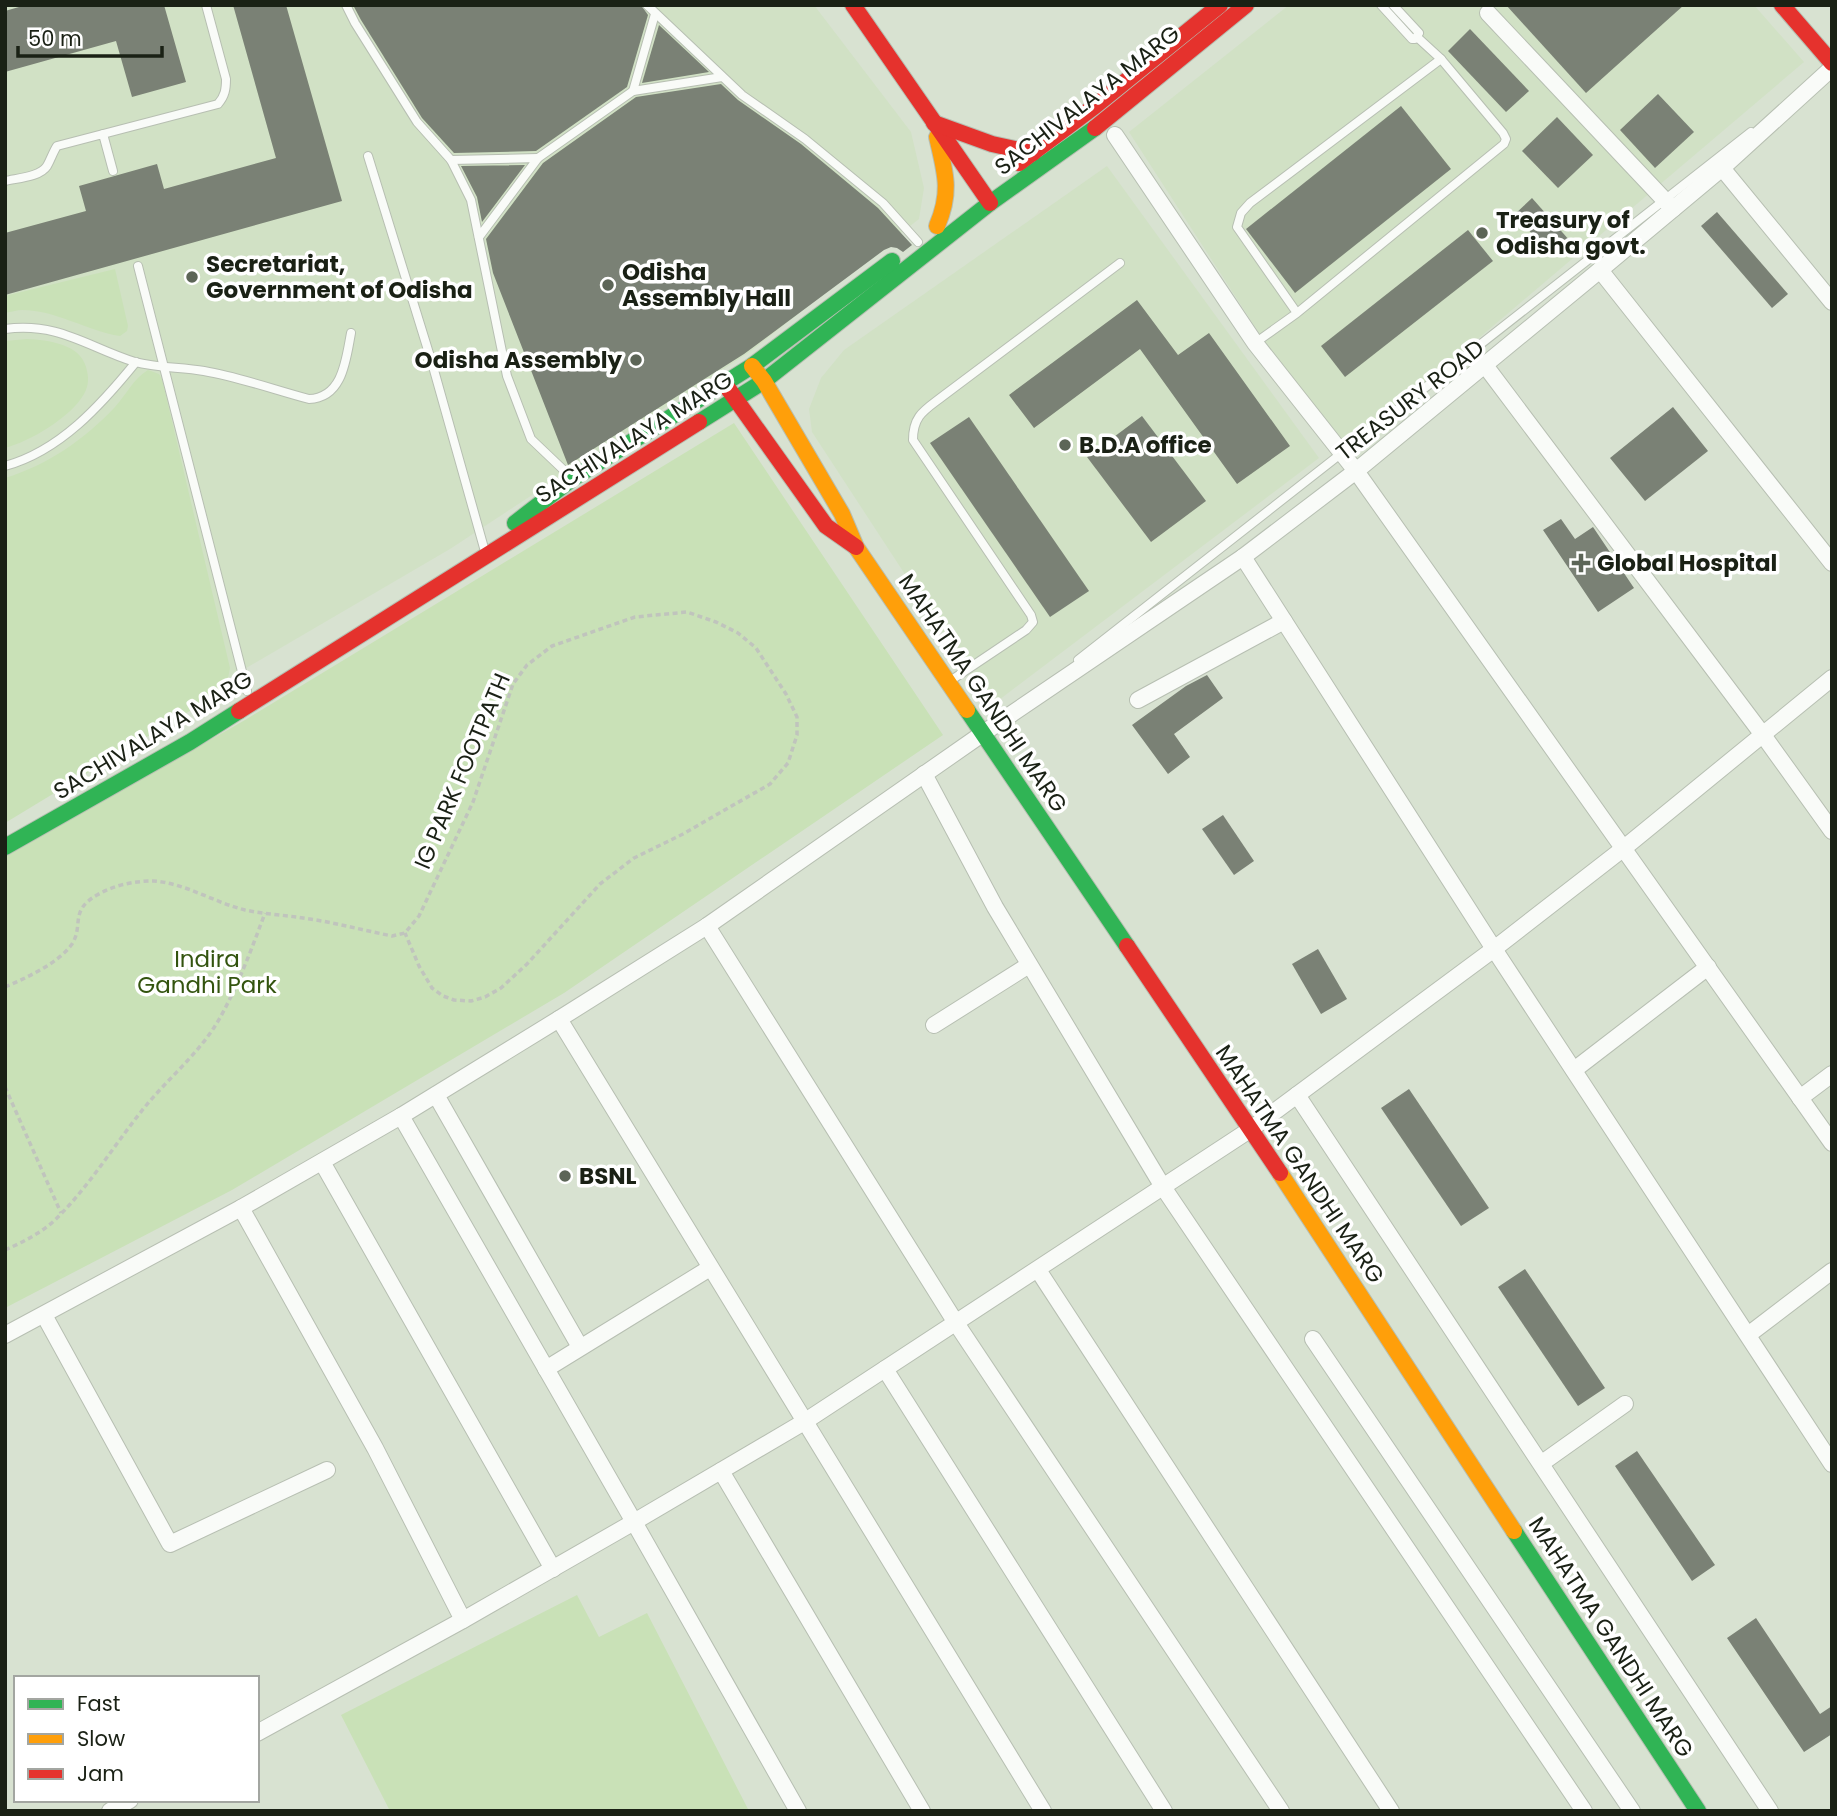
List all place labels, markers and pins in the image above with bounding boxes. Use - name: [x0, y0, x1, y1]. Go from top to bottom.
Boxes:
- place label: Treasury of Odisha govt.: [1496, 204, 1646, 262]
- marker: Treasury of Odisha govt.: [1474, 225, 1490, 241]
- place label: Secretariat, Government of Odisha: [206, 248, 473, 306]
- place label: Odisha Assembly Hall: [622, 256, 791, 314]
- marker: Secretariat, Government of Odisha: [184, 269, 200, 285]
- marker: Odisha Assembly Hall: [600, 277, 616, 293]
- place label: Odisha Assembly: [415, 344, 622, 376]
- marker: Odisha Assembly: [628, 352, 644, 368]
- place label: B.D.A office: [1079, 429, 1212, 461]
- marker: B.D.A office: [1057, 437, 1073, 453]
- place label: Global Hospital: [1597, 547, 1777, 579]
- marker: Global Hospital: [1571, 553, 1591, 573]
- place label: BSNL: [579, 1160, 637, 1192]
- marker: BSNL: [557, 1168, 573, 1184]

